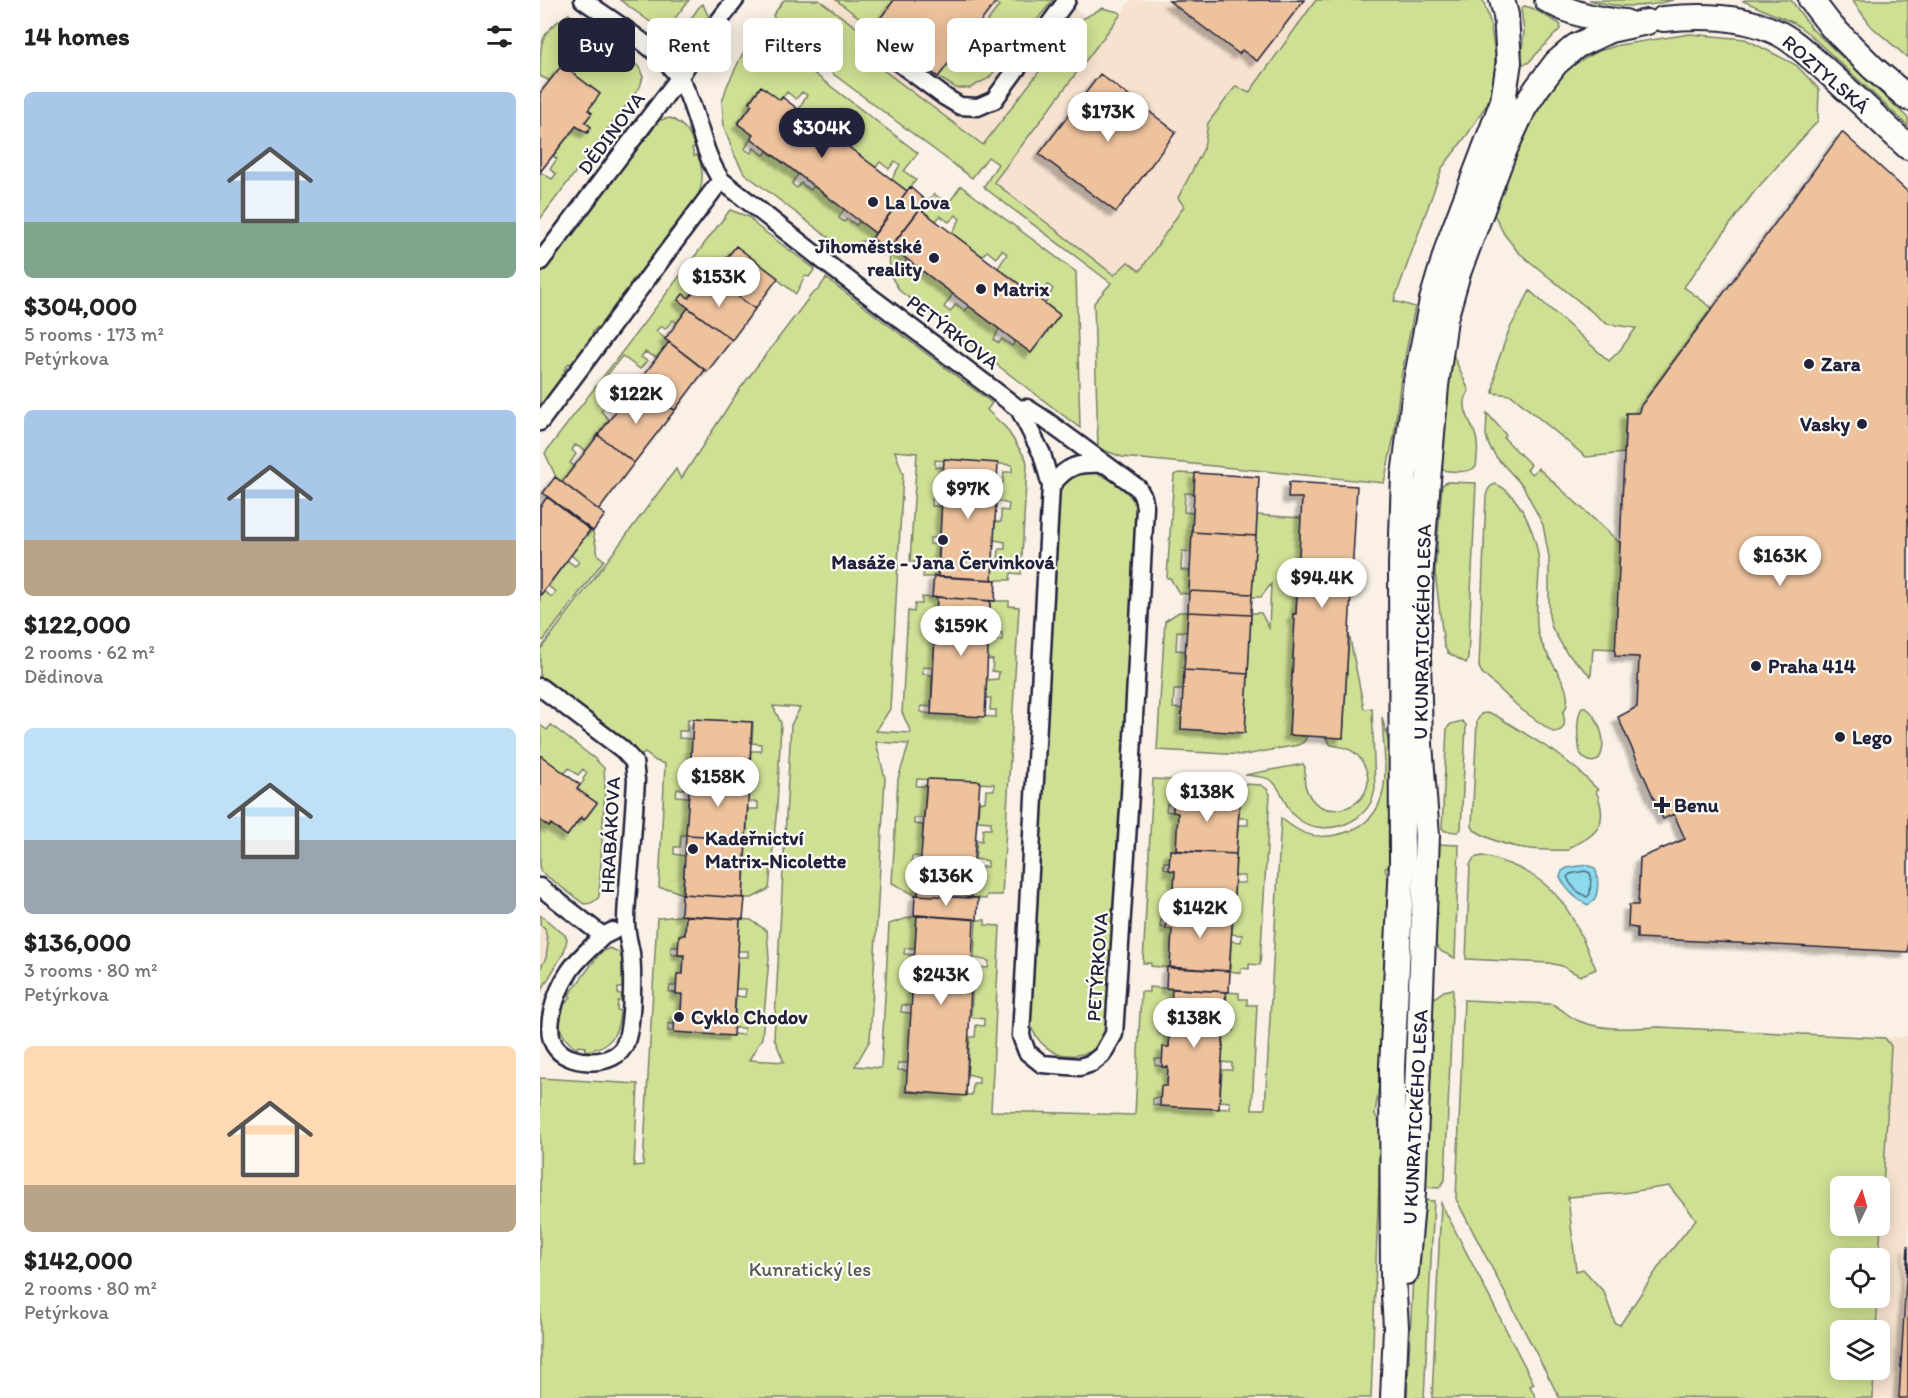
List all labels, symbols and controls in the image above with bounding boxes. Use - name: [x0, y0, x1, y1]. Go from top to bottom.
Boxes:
- chip: Buy: [558, 18, 635, 72]
- chip: Rent: [647, 18, 731, 72]
- chip: Filters: [743, 18, 843, 72]
- chip: New: [855, 18, 935, 72]
- chip: Apartment: [947, 18, 1087, 72]
- text: 14 homes: [24, 20, 130, 52]
- icon: filters: [483, 20, 516, 53]
- street label: ROZTYLSKÁ: [1778, 30, 1875, 118]
- street label: DĚDINOVA: [572, 87, 650, 179]
- pin: $173K: [1066, 92, 1150, 143]
- text: $173K: [1081, 99, 1135, 123]
- pin: $304K: [780, 108, 864, 159]
- text: $304K: [793, 115, 851, 139]
- icon: home: [216, 131, 324, 239]
- place label: La Lova: [885, 190, 951, 214]
- marker: La Lova: [866, 195, 880, 209]
- place label: Jihoměstské reality: [814, 234, 923, 282]
- marker: Jihoměstské reality: [927, 251, 941, 265]
- pin: $153K: [677, 257, 761, 308]
- text: $153K: [692, 264, 746, 288]
- place label: Matrix: [993, 277, 1050, 301]
- marker: Matrix: [974, 282, 988, 296]
- text: $304,000: [24, 290, 137, 322]
- street label: PETÝRKOVA: [902, 290, 1004, 375]
- text: 5 rooms · 173 m²: [24, 322, 164, 346]
- text: Petýrkova: [24, 346, 109, 370]
- place label: Zara: [1821, 352, 1861, 376]
- marker: Zara: [1802, 357, 1816, 371]
- pin: $122K: [594, 374, 678, 425]
- text: $122K: [609, 381, 663, 405]
- place label: Vasky: [1800, 412, 1851, 437]
- marker: Vasky: [1855, 417, 1869, 431]
- icon: home: [216, 449, 324, 557]
- pin: $97K: [932, 469, 1004, 520]
- text: $97K: [946, 476, 990, 500]
- street label: U KUNRATICKÉHO LESA: [1408, 524, 1436, 740]
- marker: Masáže - Jana Červinková: [936, 533, 950, 547]
- pin: $163K: [1738, 536, 1822, 587]
- text: $163K: [1753, 543, 1807, 567]
- place label: Masáže - Jana Červinková: [831, 550, 1055, 574]
- pin: $94.4K: [1273, 558, 1371, 609]
- text: $94.4K: [1291, 565, 1353, 589]
- pin: $159K: [919, 606, 1003, 657]
- text: $122,000: [24, 608, 131, 640]
- text: $159K: [934, 613, 988, 637]
- text: 2 rooms · 62 m²: [24, 640, 155, 664]
- place label: Praha 414: [1768, 654, 1856, 678]
- marker: Praha 414: [1749, 659, 1763, 673]
- text: Dědinova: [24, 664, 103, 688]
- place label: Lego: [1852, 725, 1892, 750]
- marker: Lego: [1833, 730, 1847, 744]
- pin: $158K: [676, 757, 760, 808]
- text: $158K: [691, 764, 745, 788]
- icon: home: [216, 767, 324, 875]
- pin: $138K: [1165, 772, 1249, 823]
- street label: HRABÁKOVA: [595, 776, 625, 894]
- text: $138K: [1180, 779, 1234, 803]
- place label: Benu: [1674, 793, 1719, 817]
- marker: Benu: [1655, 798, 1669, 812]
- place label: Kadeřnictví Matrix-Nicolette: [705, 826, 847, 873]
- marker: Kadeřnictví Matrix-Nicolette: [686, 842, 700, 856]
- pin: $136K: [904, 856, 988, 907]
- text: $136K: [919, 863, 973, 887]
- pin: $142K: [1158, 888, 1242, 939]
- text: $142K: [1173, 895, 1227, 919]
- street label: PETÝRKOVA: [1081, 912, 1113, 1022]
- text: $136,000: [24, 926, 131, 958]
- pin: $243K: [899, 955, 983, 1006]
- text: 3 rooms · 80 m²: [24, 958, 157, 982]
- text: $243K: [913, 962, 969, 986]
- text: Petýrkova: [24, 982, 109, 1006]
- pin: $138K: [1152, 998, 1236, 1049]
- place label: Cyklo Chodov: [691, 1005, 808, 1030]
- text: $138K: [1167, 1005, 1221, 1029]
- street label: U KUNRATICKÉHO LESA: [1397, 1008, 1433, 1225]
- marker: Cyklo Chodov: [672, 1010, 686, 1024]
- icon: home: [216, 1085, 324, 1193]
- north arrow: [1830, 1176, 1890, 1236]
- map controls: [1830, 1176, 1890, 1380]
- text: $142,000: [24, 1244, 133, 1276]
- button: locate: [1830, 1248, 1890, 1308]
- park label: Kunratický les: [749, 1257, 871, 1281]
- text: 2 rooms · 80 m²: [24, 1276, 157, 1300]
- text: Petýrkova: [24, 1300, 109, 1324]
- button: layers: [1830, 1320, 1890, 1380]

